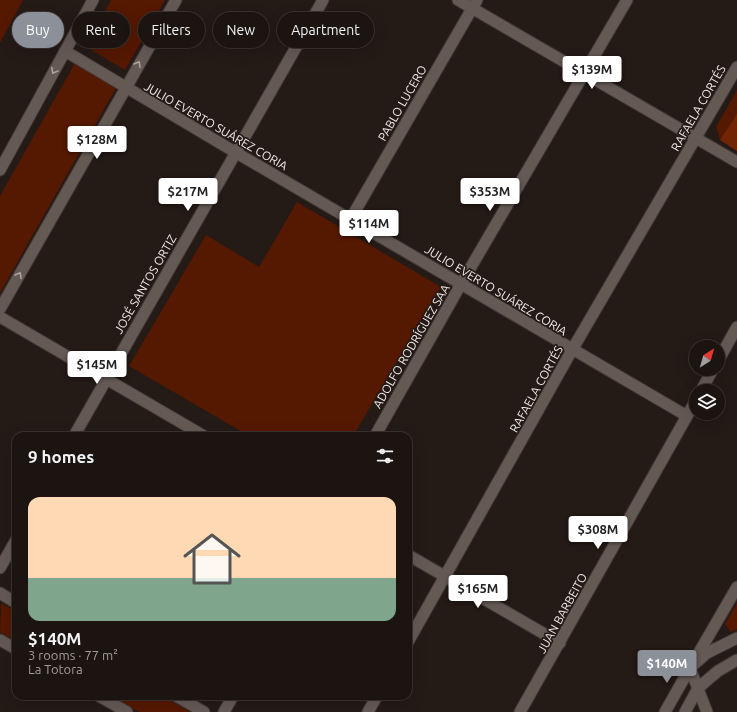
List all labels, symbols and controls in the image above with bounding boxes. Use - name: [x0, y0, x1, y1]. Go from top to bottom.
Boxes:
- chip: Buy: [12, 12, 64, 48]
- chip: Rent: [72, 12, 130, 48]
- chip: Filters: [138, 12, 205, 48]
- chip: New: [213, 12, 269, 48]
- chip: Apartment: [277, 12, 374, 48]
- pin: $139M: [564, 56, 620, 90]
- one-way arrow: [134, 61, 141, 68]
- text: $139M: [572, 62, 612, 76]
- street label: PABLO LUCERO: [375, 63, 429, 143]
- street label: RAFAELA CORTÉS: [668, 63, 728, 153]
- one-way arrow: [51, 67, 58, 74]
- street label: JULIO EVERTO SUÁREZ CORIA: [142, 80, 290, 173]
- pin: $128M: [69, 126, 125, 160]
- text: $128M: [77, 132, 117, 146]
- pin: $217M: [160, 178, 216, 212]
- pin: $353M: [462, 178, 518, 212]
- text: $217M: [168, 184, 208, 198]
- text: $353M: [470, 184, 510, 198]
- pin: $114M: [341, 210, 397, 244]
- text: $114M: [349, 216, 389, 230]
- street label: JOSÉ SANTOS ORTIZ: [111, 232, 179, 336]
- street label: JULIO EVERTO SUÁREZ CORIA: [423, 242, 570, 338]
- one-way arrow: [15, 272, 22, 279]
- street label: ADOLFO RODRÍGUEZ SAA: [370, 282, 452, 410]
- north arrow: [689, 340, 725, 376]
- map controls: [689, 340, 725, 420]
- street label: RAFAELA CORTÉS: [507, 344, 565, 434]
- pin: $145M: [69, 351, 125, 385]
- text: $145M: [77, 357, 117, 371]
- button: layers: [689, 384, 725, 420]
- icon: filters: [374, 445, 396, 467]
- text: 9 homes: [28, 447, 94, 466]
- pin: $308M: [570, 516, 626, 550]
- text: $308M: [578, 522, 618, 536]
- icon: home: [176, 523, 248, 595]
- street label: JUAN BARBEITO: [535, 571, 589, 655]
- pin: $165M: [450, 575, 506, 609]
- text: $165M: [458, 581, 498, 595]
- text: $140M: [28, 629, 81, 648]
- text: 3 rooms · 77 m²: [28, 648, 118, 662]
- pin: $140M: [639, 650, 695, 684]
- text: $140M: [647, 656, 687, 670]
- text: La Totora: [28, 662, 83, 676]

